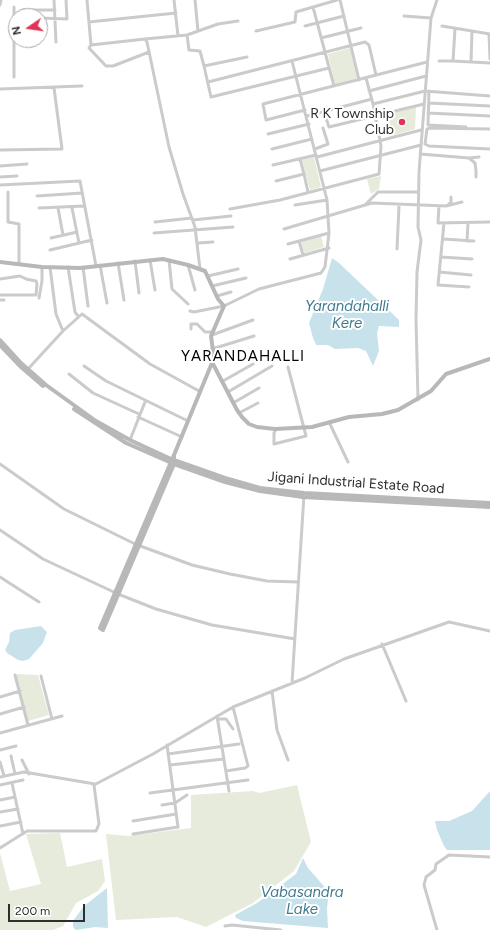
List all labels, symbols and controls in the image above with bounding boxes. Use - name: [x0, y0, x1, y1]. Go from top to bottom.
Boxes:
- north arrow: [8, 8, 48, 48]
- text: N: [10, 25, 24, 36]
- place label: R K Township Club: [310, 106, 394, 138]
- marker: R K Township Club: [397, 117, 407, 127]
- water label: Yarandahalli Kere: [305, 298, 389, 333]
- district label: YARANDAHALLI: [181, 348, 305, 366]
- street label: Jigani Industrial Estate Road: [267, 468, 445, 498]
- water label: Vabasandra Lake: [260, 884, 344, 919]
- scale bar: [10, 896, 87, 922]
- text: 200 m: [15, 904, 50, 918]

